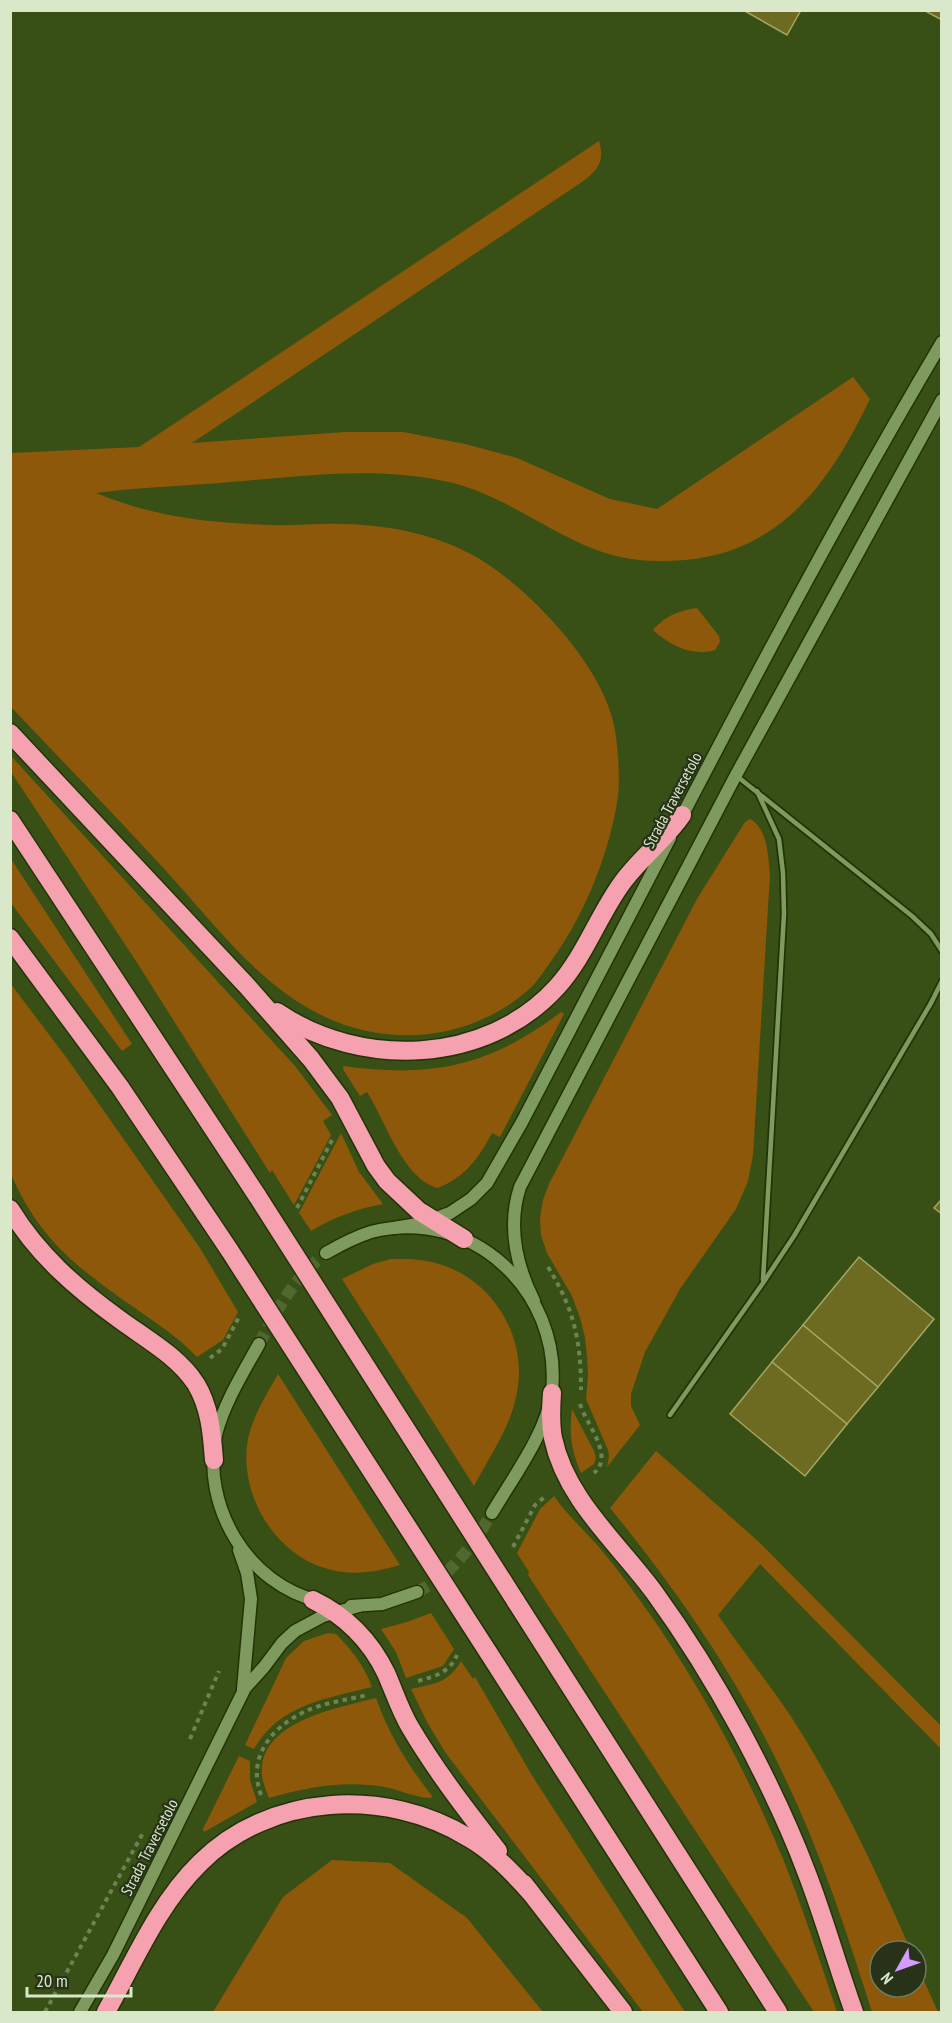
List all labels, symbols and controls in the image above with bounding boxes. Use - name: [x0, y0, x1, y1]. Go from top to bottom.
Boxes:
- street label: Strada Traversetolo: [638, 748, 706, 851]
- street label: Strada Traversetolo: [116, 1795, 182, 1899]
- north arrow: [868, 1939, 928, 1999]
- scale bar: [27, 1960, 130, 1998]
- text: 20 m: [36, 1969, 68, 1992]
- text: N: [876, 1969, 897, 1988]

